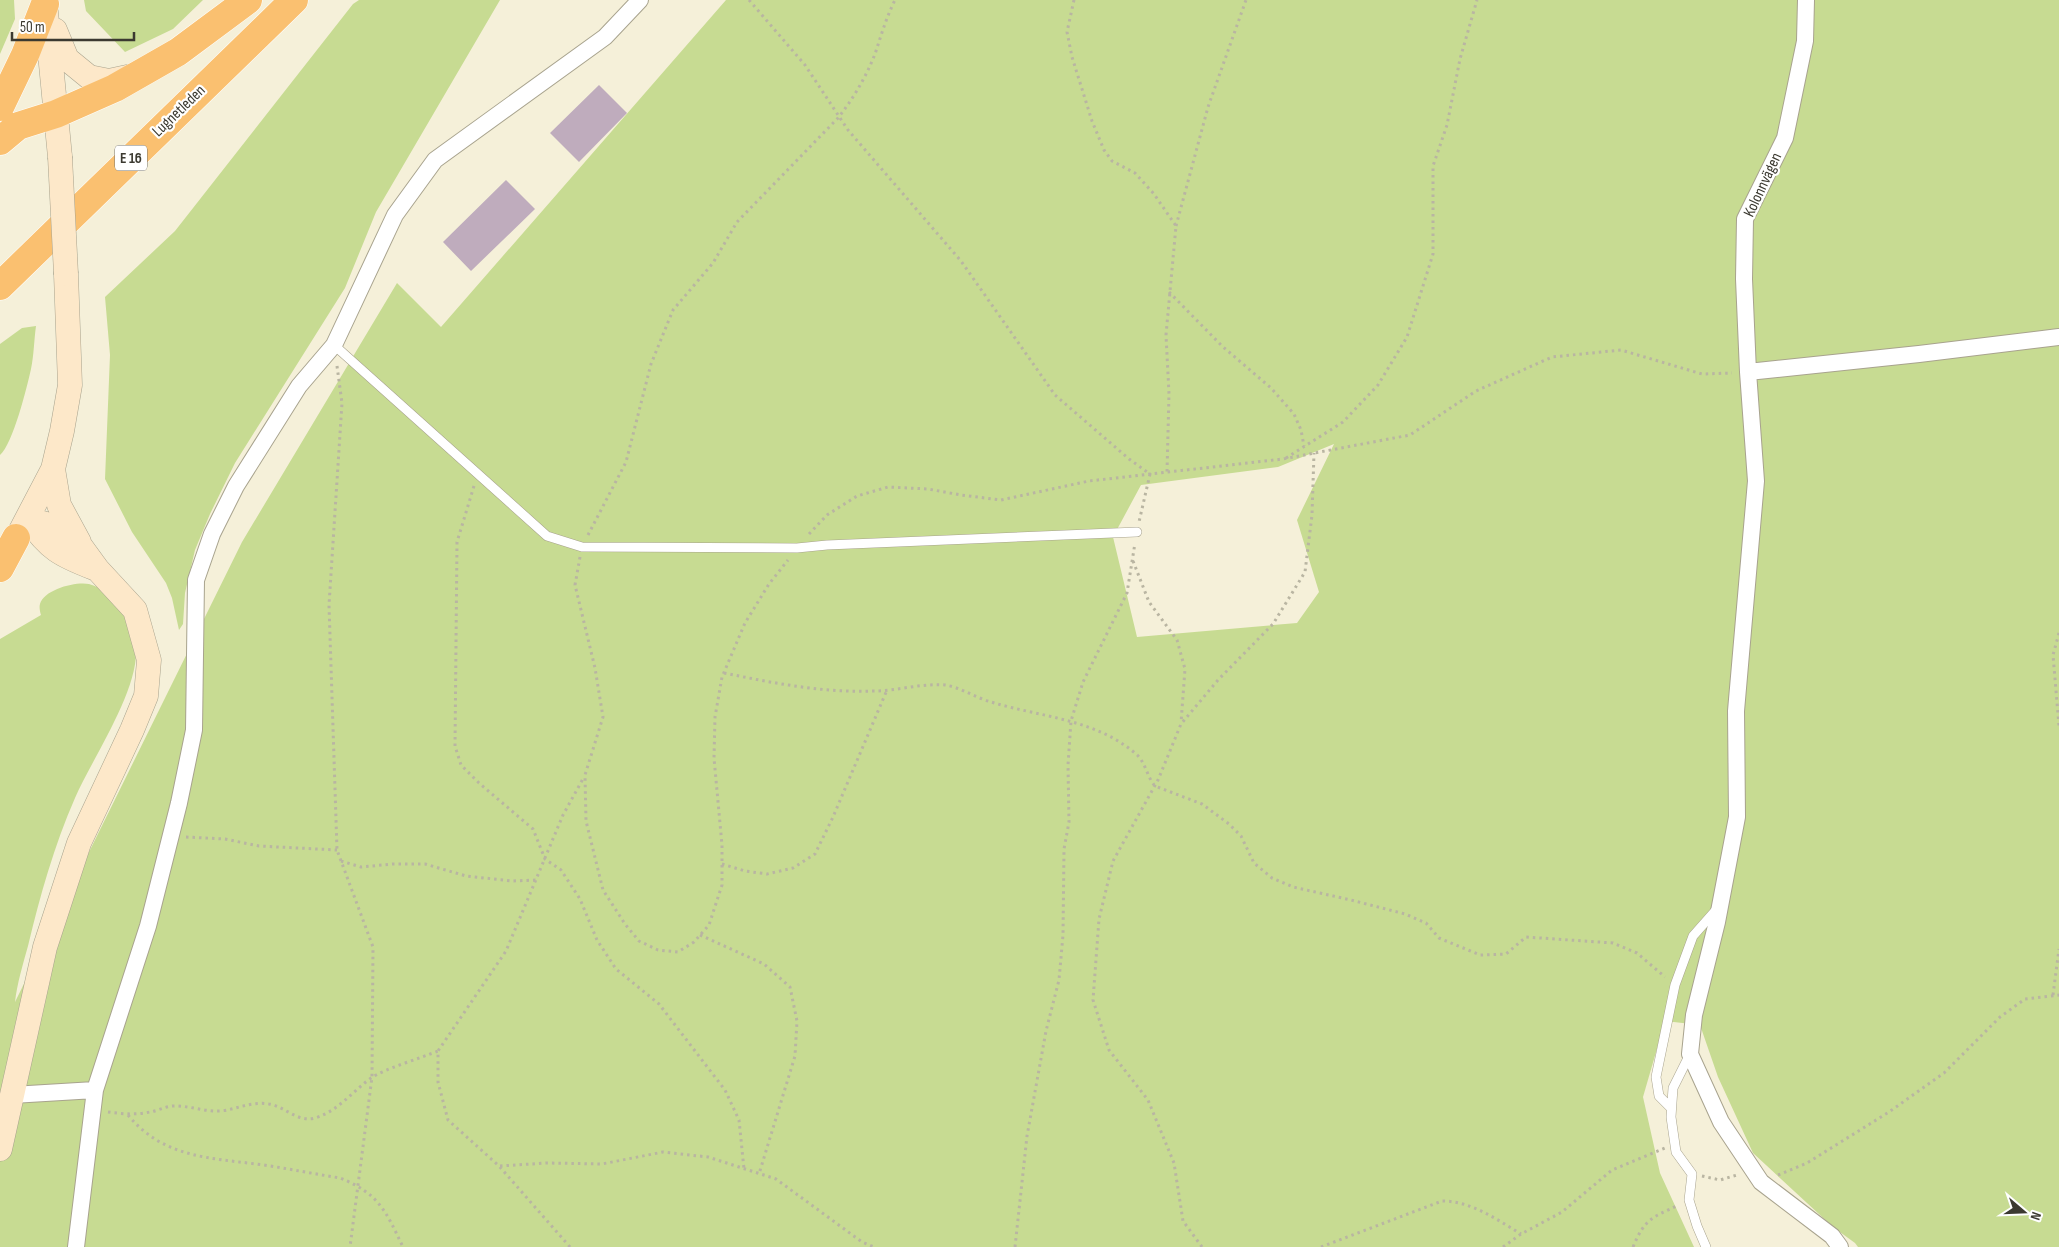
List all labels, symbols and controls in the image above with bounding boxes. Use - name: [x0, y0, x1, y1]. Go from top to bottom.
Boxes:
- scale bar: [12, 10, 135, 42]
- text: 50 m: [20, 18, 45, 37]
- street label: Lugnetleden: [148, 81, 210, 141]
- road number: E 16: [115, 146, 147, 170]
- street label: Kolonnvägen: [1740, 150, 1786, 220]
- north arrow: [1999, 1187, 2049, 1237]
- text: N: [2027, 1210, 2045, 1222]

